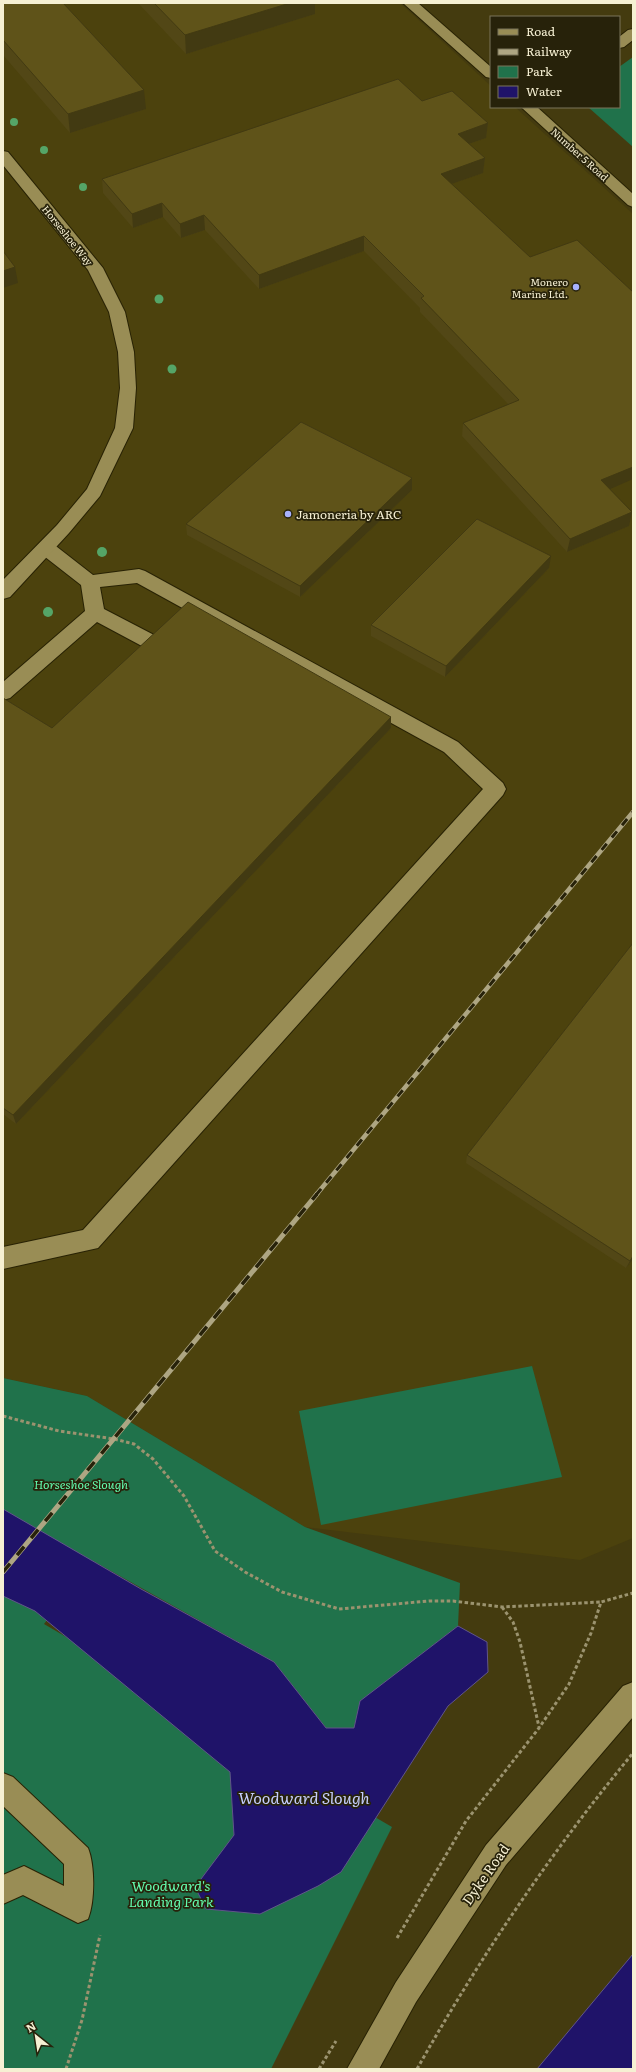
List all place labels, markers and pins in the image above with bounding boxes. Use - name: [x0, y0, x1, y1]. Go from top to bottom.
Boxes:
- place label: Monero Marine Ltd.: [512, 274, 568, 301]
- marker: Monero Marine Ltd.: [571, 282, 581, 292]
- place label: Jamoneria by ARC: [296, 505, 401, 523]
- marker: Jamoneria by ARC: [283, 509, 293, 519]

